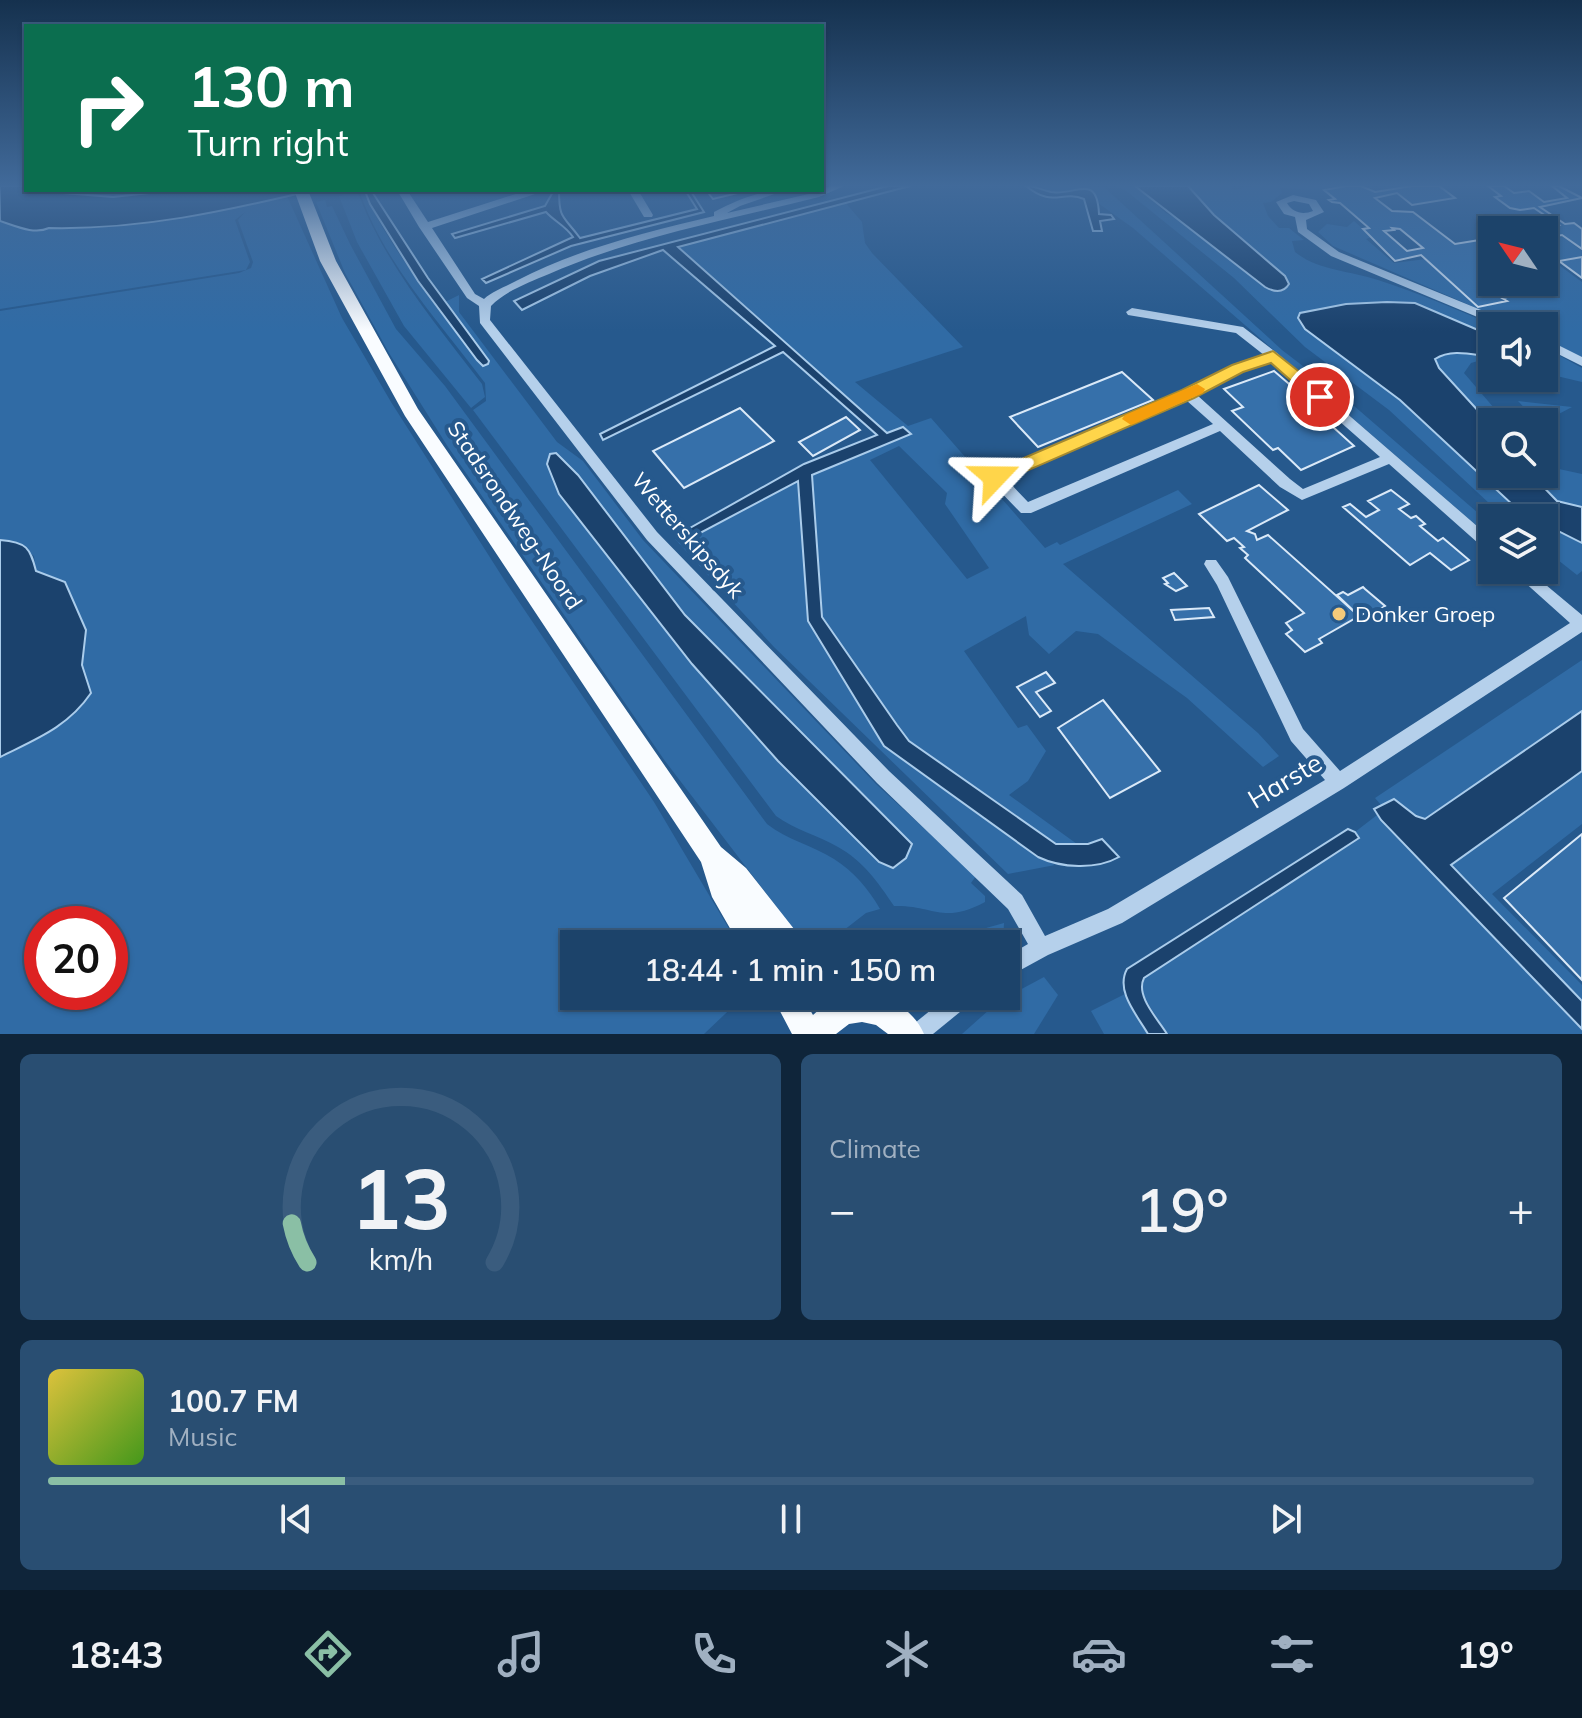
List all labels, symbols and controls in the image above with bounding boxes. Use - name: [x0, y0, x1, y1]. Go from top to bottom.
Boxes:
- text: 130 m: [188, 51, 355, 121]
- icon: right: [56, 56, 160, 160]
- text: Turn right: [188, 120, 349, 165]
- north arrow: [1478, 216, 1558, 296]
- map controls: [1478, 216, 1558, 584]
- button: sound: [1478, 312, 1558, 392]
- pin: [1286, 363, 1354, 431]
- icon: arrive: [1298, 375, 1342, 419]
- button: search: [1478, 408, 1558, 488]
- street label: Stadsrondweg-Noord: [441, 415, 589, 615]
- position arrow: [953, 435, 1037, 519]
- street label: Wetterskipsdyk: [626, 466, 751, 604]
- button: layers: [1478, 504, 1558, 584]
- place label: Donker Groep: [1355, 600, 1495, 628]
- marker: Donker Groep: [1330, 605, 1348, 623]
- street label: Harste: [1242, 746, 1328, 816]
- speed limit sign: 20: [24, 906, 128, 1010]
- text: 18:44 · 1 min · 150 m: [644, 951, 936, 989]
- text: Climate: [829, 1132, 921, 1165]
- text: 13: [351, 1145, 450, 1250]
- text: 19°: [1134, 1172, 1229, 1247]
- text: −: [829, 1182, 855, 1237]
- text: +: [1508, 1182, 1534, 1237]
- text: km/h: [368, 1241, 433, 1277]
- text: 100.7 FM: [168, 1382, 299, 1420]
- text: Music: [168, 1420, 237, 1453]
- icon: previous: [274, 1497, 318, 1541]
- icon: pause: [769, 1497, 813, 1541]
- icon: next: [1264, 1497, 1308, 1541]
- icon: directions: [300, 1626, 356, 1682]
- icon: music: [493, 1626, 549, 1682]
- icon: phone: [686, 1626, 742, 1682]
- icon: climate: [879, 1626, 935, 1682]
- icon: car: [1071, 1626, 1127, 1682]
- icon: filters: [1264, 1626, 1320, 1682]
- text: 18:43: [68, 1632, 164, 1677]
- text: 19°: [1457, 1632, 1514, 1677]

